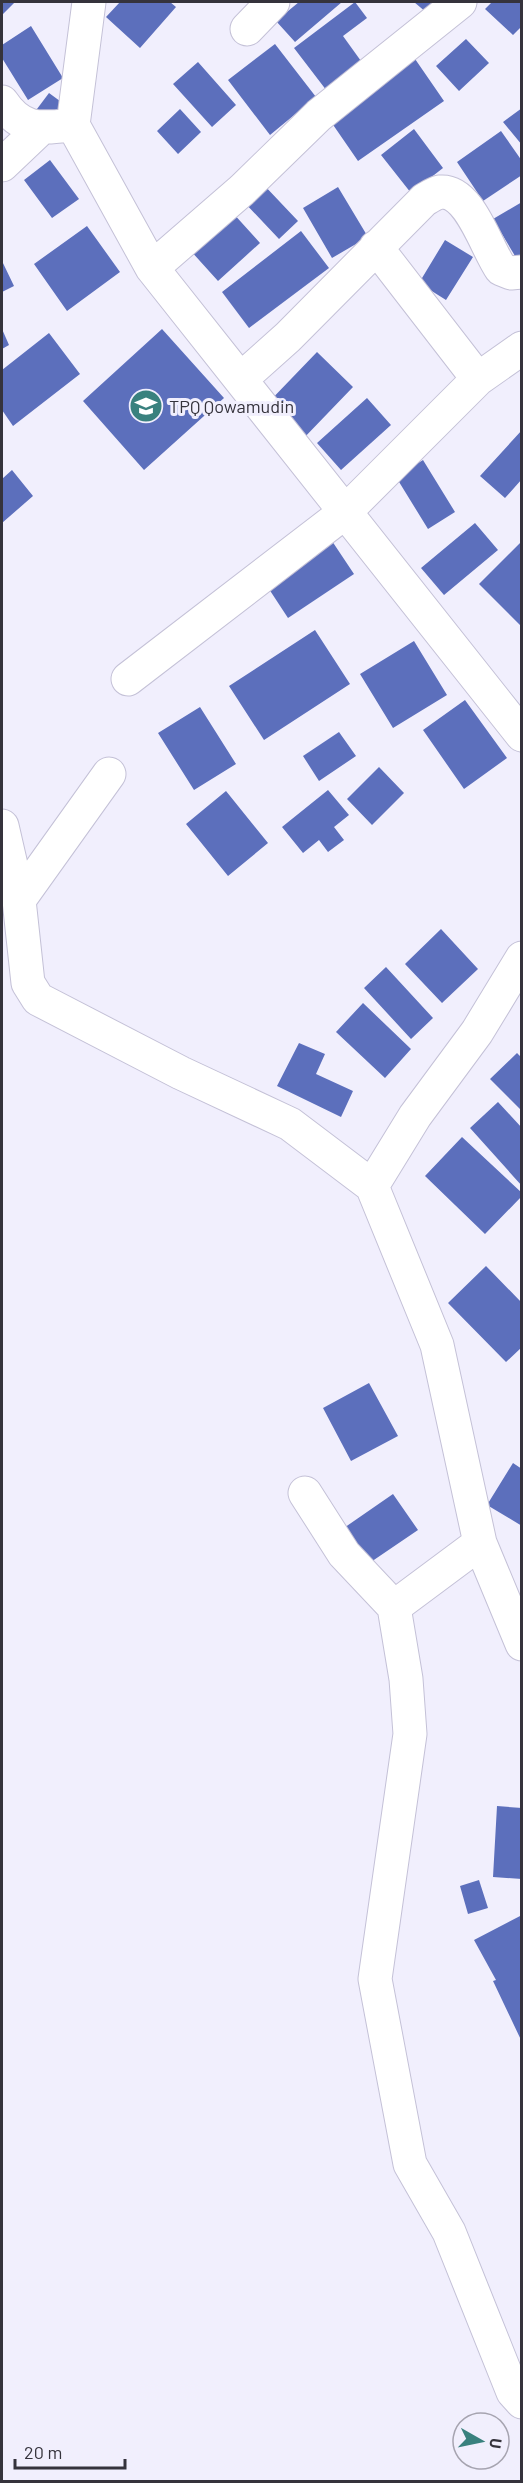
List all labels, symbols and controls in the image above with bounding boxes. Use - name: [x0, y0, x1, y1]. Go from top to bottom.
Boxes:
- school or university icon: TPQ Qowamudin: [128, 388, 164, 424]
- place label: TPQ Qowamudin: [169, 395, 294, 417]
- north arrow: [451, 2411, 511, 2471]
- scale bar: [15, 2432, 124, 2470]
- text: U: [486, 2437, 506, 2450]
- text: 20 m: [24, 2441, 62, 2463]

